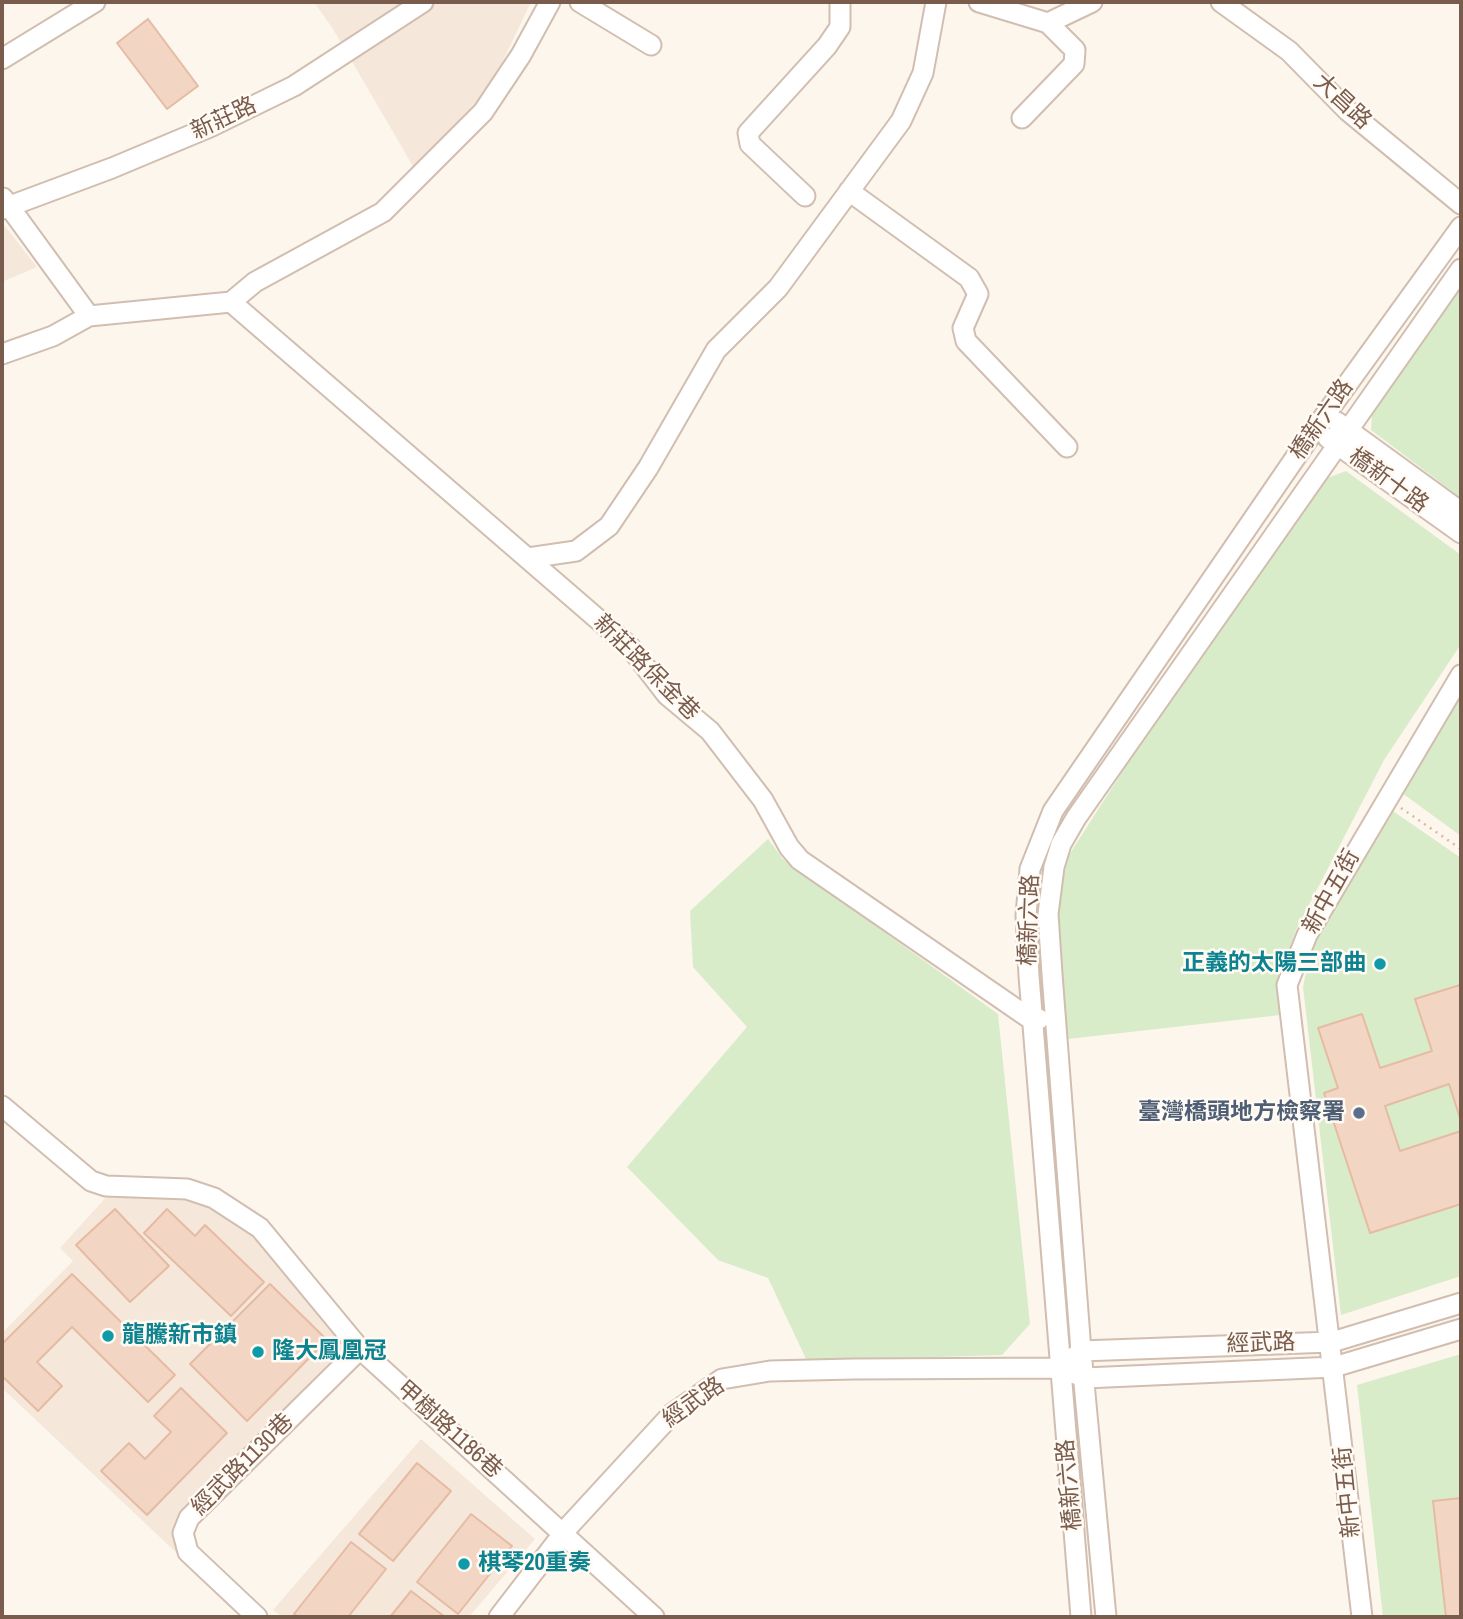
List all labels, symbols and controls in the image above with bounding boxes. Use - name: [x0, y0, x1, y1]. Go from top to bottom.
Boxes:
- street label: 大昌路: [1307, 68, 1377, 136]
- street label: 新莊路: [187, 92, 261, 146]
- street label: 橋新六路: [1284, 374, 1360, 466]
- street label: 橋新十路: [1343, 443, 1433, 519]
- street label: 新莊路保金巷: [587, 609, 705, 727]
- street label: 新中五街: [1298, 845, 1366, 939]
- street label: 橋新六路: [1015, 874, 1045, 966]
- place label: 正義的太陽三部曲: [1182, 950, 1366, 978]
- marker: 正義的太陽三部曲: [1372, 956, 1388, 972]
- place label: 臺灣橋頭地方檢察署: [1138, 1099, 1345, 1127]
- marker: 臺灣橋頭地方檢察署: [1351, 1105, 1367, 1121]
- place label: 龍騰新市鎮: [122, 1322, 237, 1350]
- marker: 龍騰新市鎮: [100, 1328, 116, 1344]
- street label: 經武路: [1226, 1329, 1296, 1359]
- place label: 隆大鳳凰冠: [272, 1338, 387, 1366]
- marker: 隆大鳳凰冠: [250, 1344, 266, 1360]
- street label: 經武路: [658, 1372, 730, 1434]
- street label: 甲樹路1186巷: [391, 1375, 507, 1485]
- street label: 經武路1130巷: [186, 1408, 300, 1522]
- street label: 橋新六路: [1052, 1438, 1088, 1532]
- street label: 新中五街: [1329, 1445, 1367, 1539]
- place label: 棋琴20重奏: [478, 1550, 591, 1578]
- marker: 棋琴20重奏: [456, 1556, 472, 1572]

